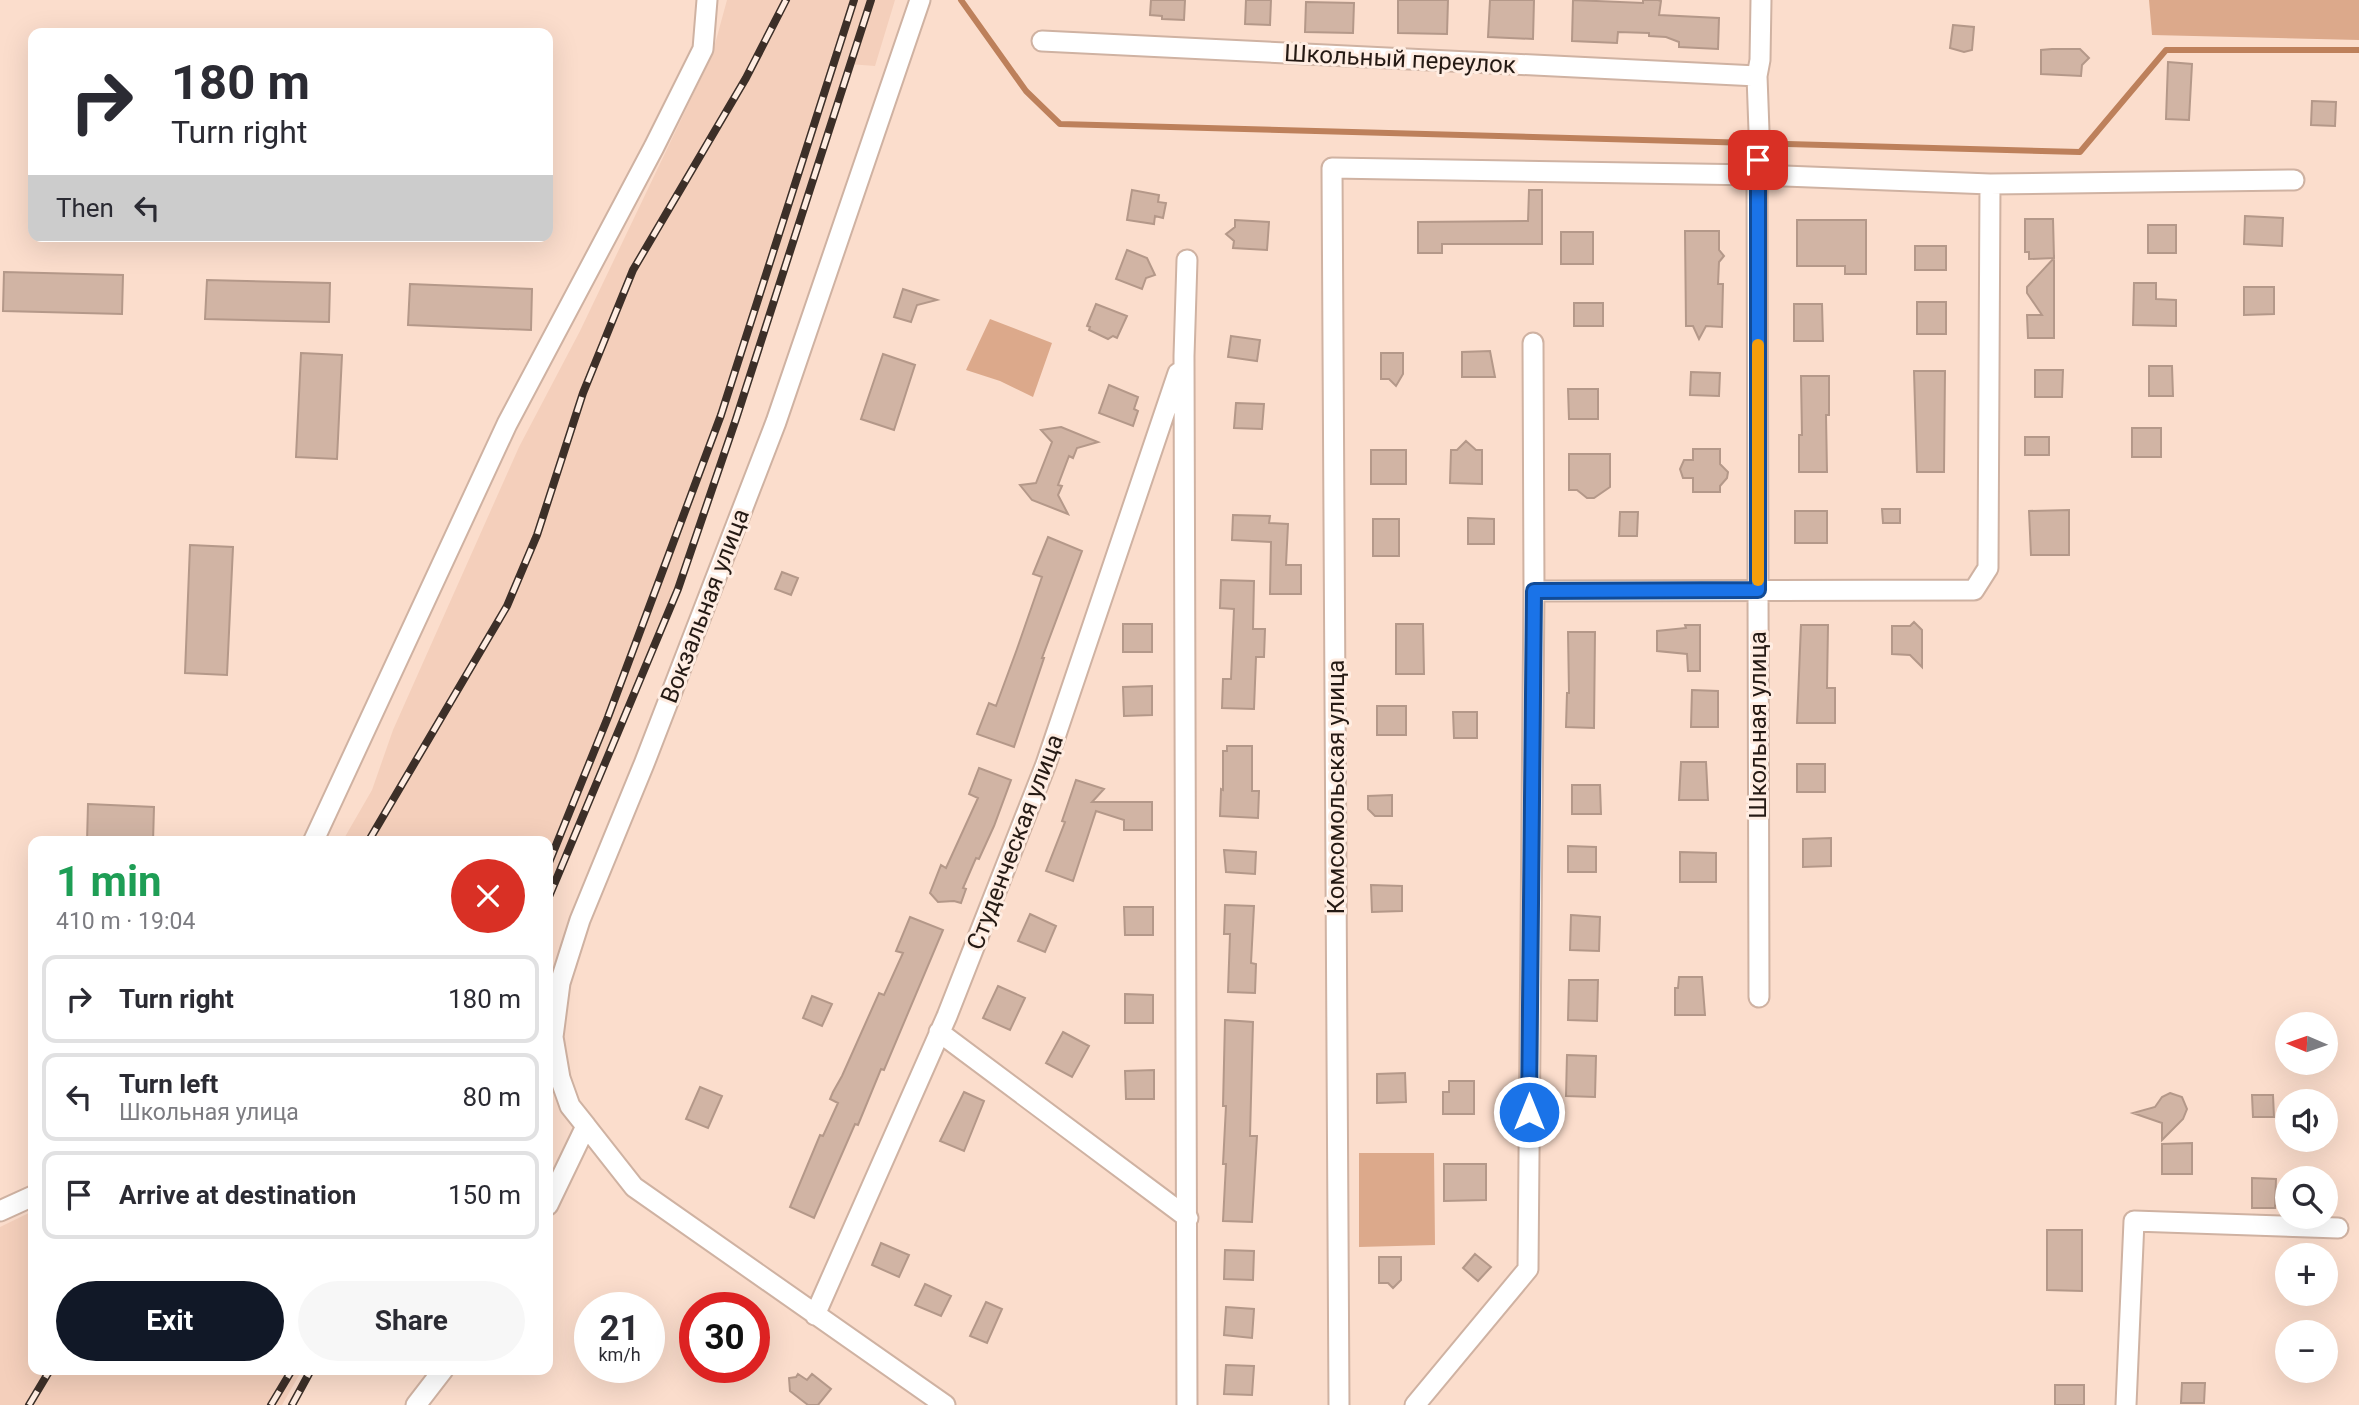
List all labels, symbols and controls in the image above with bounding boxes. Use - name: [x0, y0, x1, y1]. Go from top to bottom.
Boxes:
- street label: Школьный переулок: [1283, 39, 1517, 79]
- text: 180 m: [171, 54, 310, 111]
- icon: right: [56, 56, 147, 147]
- text: Turn right: [171, 113, 307, 151]
- pin: [1728, 130, 1788, 190]
- icon: arrive: [1739, 141, 1777, 179]
- icon: left: [128, 189, 166, 227]
- text: Then: [56, 193, 114, 223]
- street label: Вокзальная улица: [655, 505, 755, 707]
- street label: Школьная улица: [1744, 631, 1772, 819]
- street label: Комсомольская улица: [1322, 660, 1350, 914]
- street label: Студенческая улица: [961, 730, 1069, 954]
- text: 1 min: [56, 857, 162, 906]
- button: close: [451, 859, 525, 933]
- text: 410 m · 19:04: [56, 908, 195, 935]
- icon: right: [60, 980, 98, 1018]
- text: Turn right: [119, 984, 234, 1014]
- text: 180 m: [448, 984, 521, 1014]
- north arrow: [2275, 1012, 2338, 1074]
- map controls: [2275, 1012, 2338, 1383]
- text: Turn left: [119, 1069, 218, 1099]
- position arrow: [1492, 1075, 1566, 1149]
- icon: left: [60, 1078, 98, 1116]
- text: 80 m: [463, 1082, 521, 1112]
- button: sound: [2275, 1089, 2338, 1152]
- text: Школьная улица: [119, 1099, 299, 1126]
- button: search: [2275, 1166, 2338, 1229]
- icon: arrive: [60, 1176, 98, 1214]
- text: Arrive at destination: [119, 1180, 356, 1210]
- text: 150 m: [448, 1180, 521, 1210]
- button: +: [2275, 1243, 2338, 1306]
- button: Exit: [56, 1281, 284, 1361]
- button: Share: [298, 1281, 525, 1361]
- speed limit sign: 30: [679, 1292, 770, 1383]
- text: 21: [599, 1308, 640, 1349]
- button: −: [2275, 1320, 2338, 1383]
- text: km/h: [598, 1344, 641, 1365]

